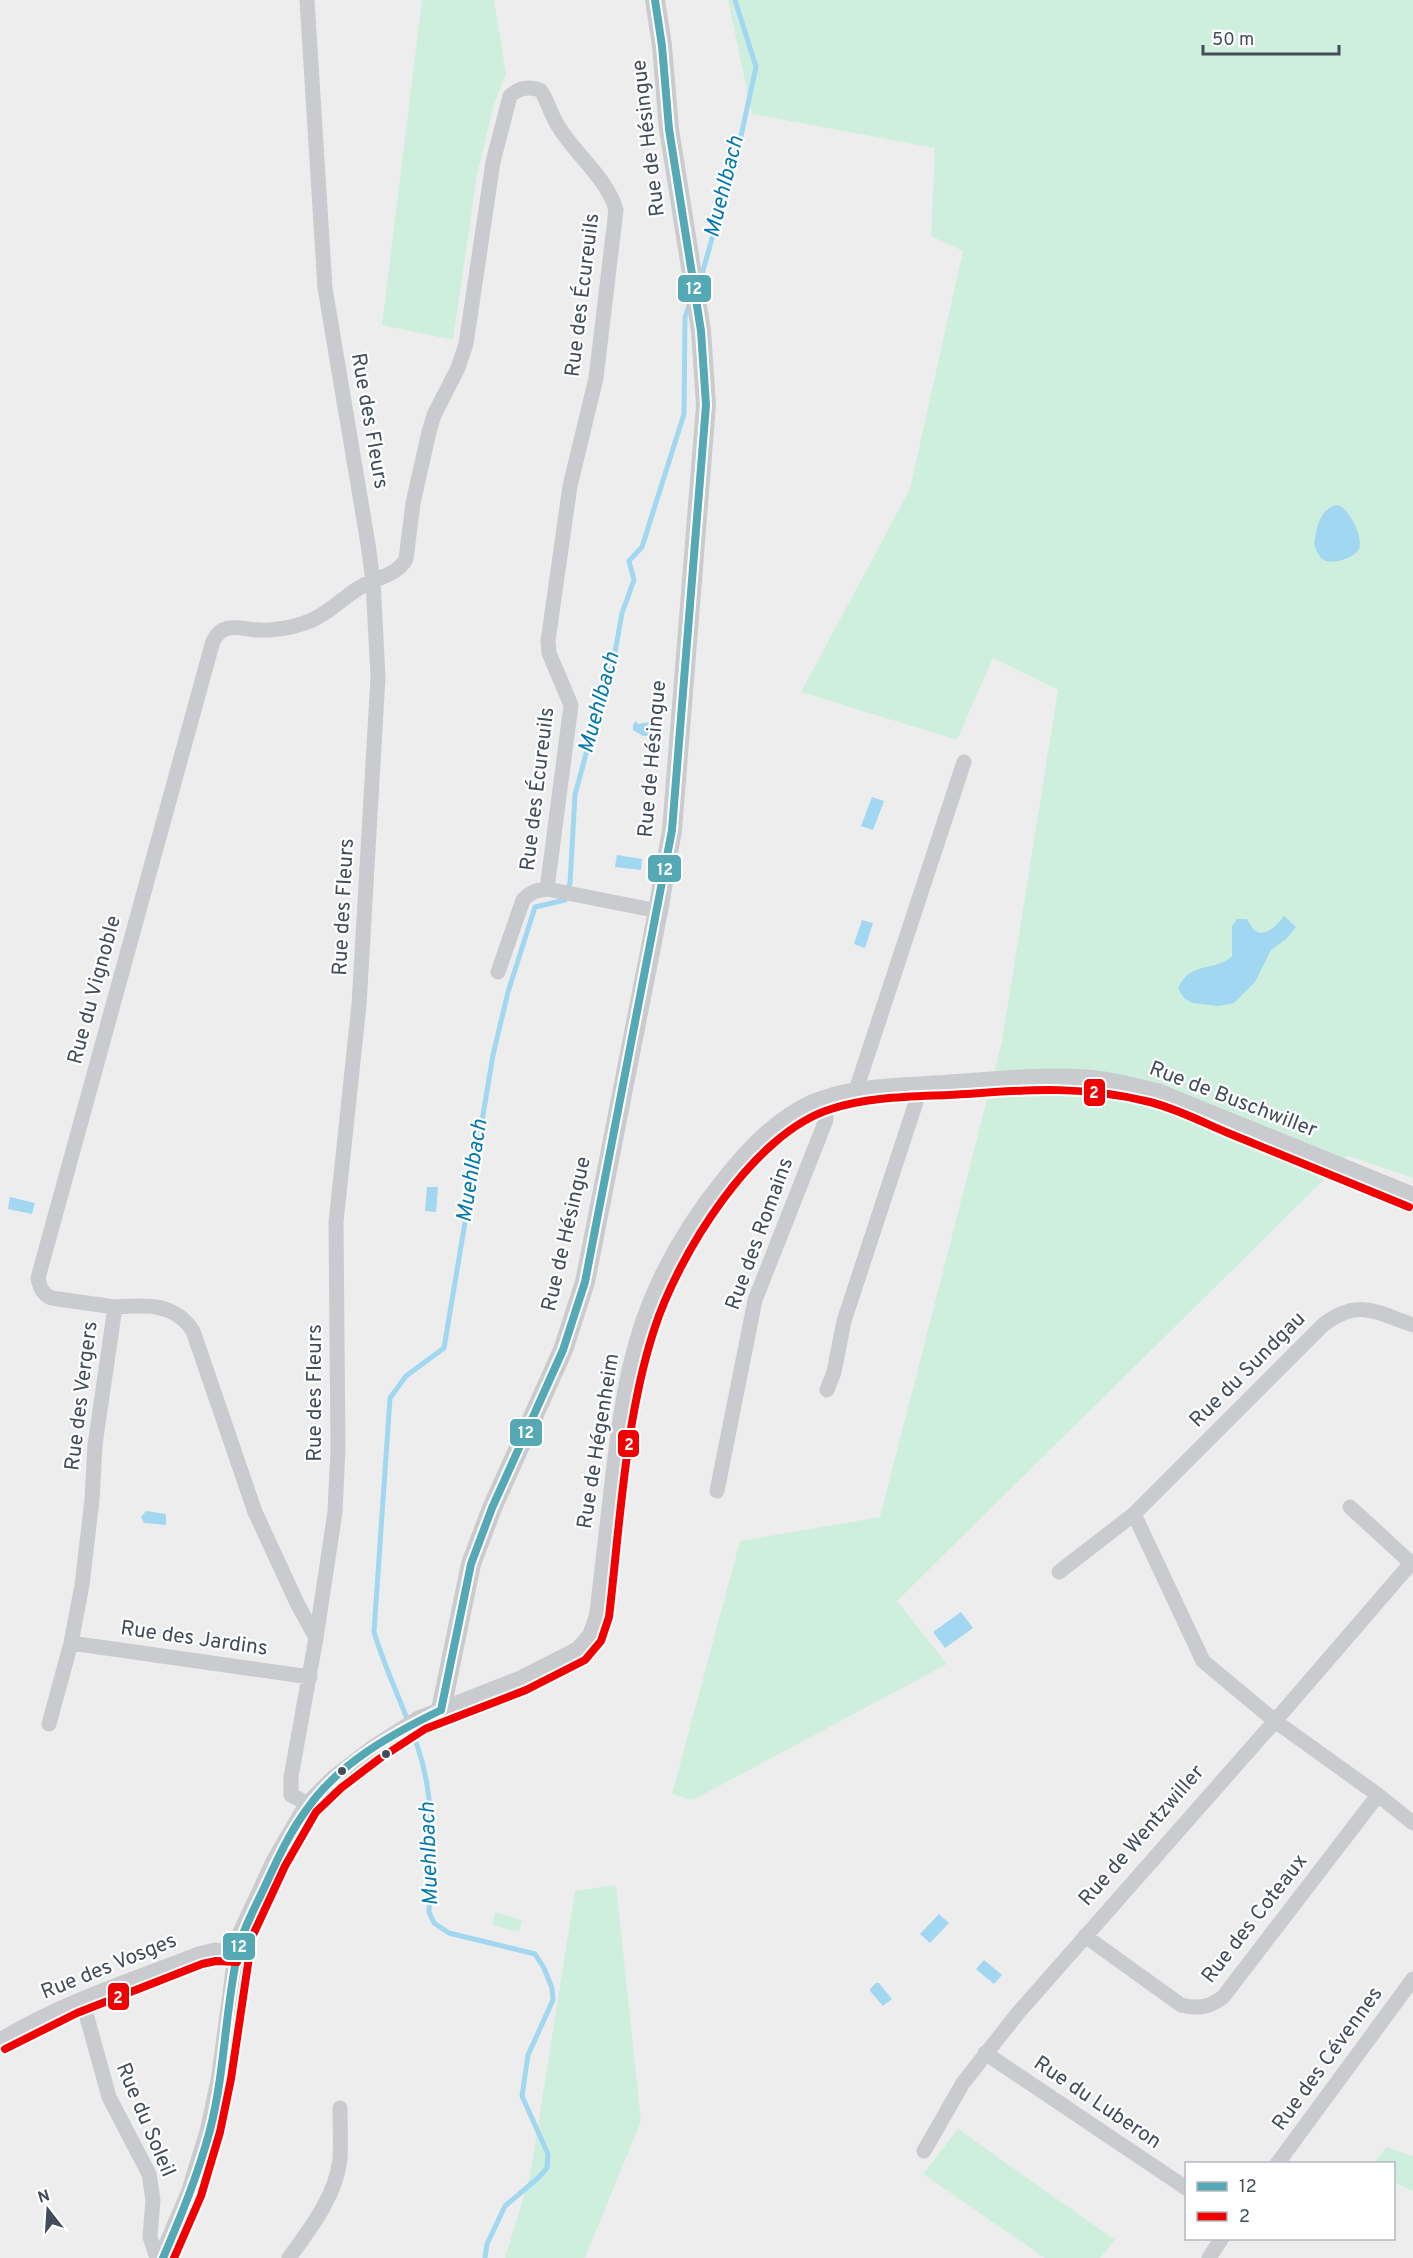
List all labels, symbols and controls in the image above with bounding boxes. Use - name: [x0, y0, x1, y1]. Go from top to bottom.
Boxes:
- scale bar: [1203, 18, 1340, 56]
- text: 50 m: [1212, 29, 1254, 52]
- street label: Rue de Hésingue: [626, 58, 672, 218]
- water label: Muehlbach: [699, 133, 751, 241]
- street label: Rue des Écureuils: [559, 211, 606, 378]
- line badge: 12: [677, 274, 712, 303]
- text: 12: [686, 280, 702, 300]
- street label: Rue des Fleurs: [344, 351, 394, 491]
- water label: Muehlbach: [574, 649, 627, 757]
- street label: Rue de Hésingue: [633, 679, 673, 839]
- street label: Rue des Écureuils: [514, 705, 561, 872]
- street label: Rue des Fleurs: [327, 838, 361, 976]
- line badge: 12: [647, 854, 682, 883]
- text: 12: [657, 861, 673, 881]
- street label: Rue du Vignoble: [62, 913, 128, 1067]
- street label: Rue de Buschwiller: [1145, 1055, 1321, 1145]
- line badge: 2: [1083, 1078, 1106, 1107]
- text: 2: [1089, 1084, 1099, 1104]
- water label: Muehlbach: [452, 1118, 494, 1224]
- street label: Rue de Hésingue: [536, 1154, 598, 1314]
- street label: Rue des Romains: [720, 1154, 800, 1314]
- street label: Rue du Sundgau: [1184, 1306, 1312, 1434]
- street label: Rue des Vergers: [59, 1320, 105, 1472]
- street label: Rue des Fleurs: [302, 1324, 329, 1462]
- street label: Rue de Hégenheim: [572, 1351, 626, 1531]
- line badge: 12: [509, 1418, 543, 1447]
- text: 12: [518, 1424, 534, 1444]
- line badge: 2: [617, 1429, 640, 1458]
- text: 2: [624, 1436, 634, 1456]
- street label: Rue des Jardins: [119, 1615, 269, 1663]
- unlabelled marker: [380, 1748, 392, 1760]
- street label: Rue de Wentzwiller: [1073, 1760, 1211, 1912]
- unlabelled marker: [336, 1765, 348, 1777]
- water label: Muehlbach: [415, 1802, 445, 1906]
- street label: Rue des Coteaux: [1196, 1849, 1314, 1989]
- street label: Rue des Vosges: [37, 1928, 181, 2006]
- line badge: 12: [222, 1932, 256, 1961]
- text: 12: [231, 1938, 247, 1958]
- line badge: 2: [107, 1982, 130, 2011]
- street label: Rue des Cévennes: [1267, 1982, 1389, 2136]
- text: 2: [113, 1989, 123, 2009]
- street label: Rue du Luberon: [1028, 2050, 1166, 2156]
- street label: Rue du Soleil: [109, 2059, 181, 2181]
- legend: [1185, 2162, 1395, 2240]
- text: 12: [1239, 2176, 1257, 2199]
- north arrow: [18, 2180, 78, 2240]
- text: N: [36, 2186, 53, 2209]
- text: 2: [1239, 2206, 1250, 2229]

